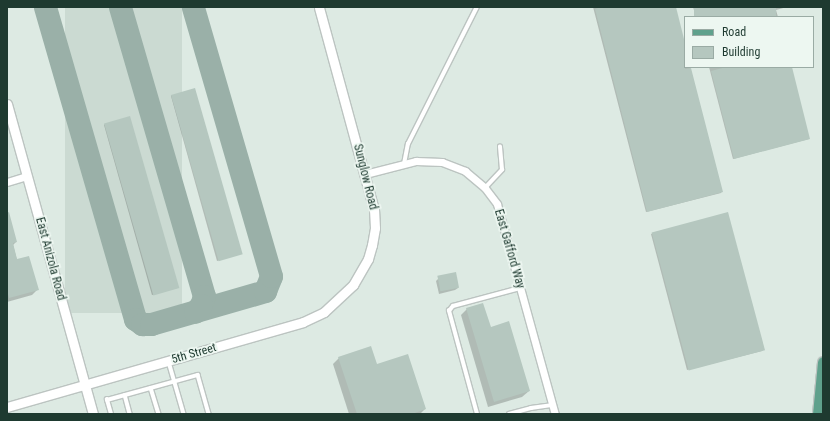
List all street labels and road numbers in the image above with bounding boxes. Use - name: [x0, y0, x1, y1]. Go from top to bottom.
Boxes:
- street label: Sunglow Road: [350, 143, 380, 211]
- street label: East Gafford Way: [491, 208, 527, 290]
- street label: East Anizola Road: [32, 216, 68, 302]
- street label: 5th Street: [170, 341, 218, 367]

